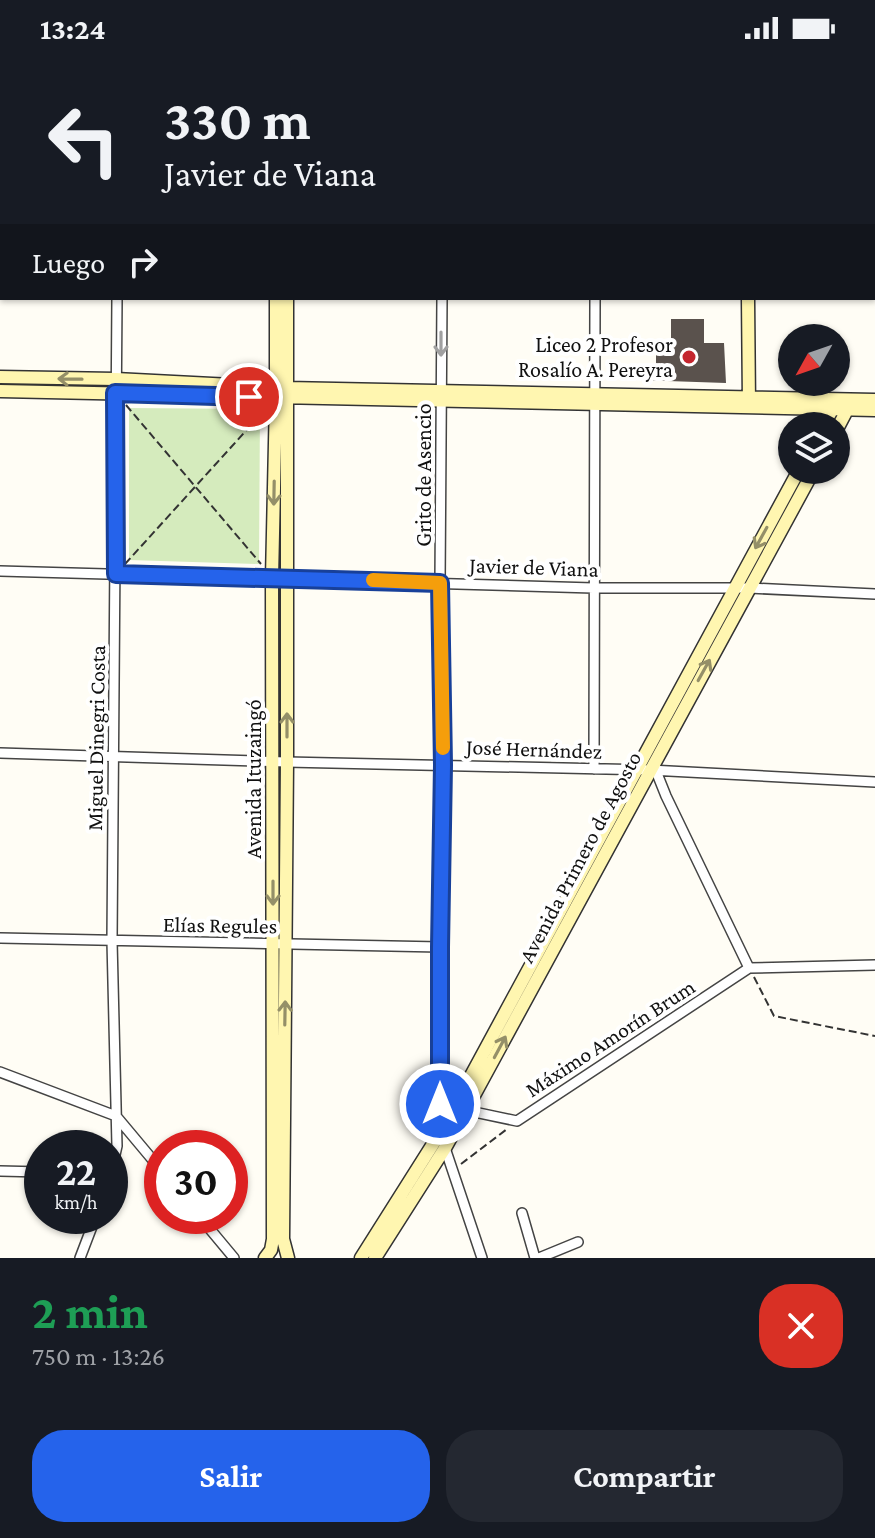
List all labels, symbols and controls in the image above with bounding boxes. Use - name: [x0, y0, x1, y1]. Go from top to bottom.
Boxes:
- text: 13:24: [40, 12, 106, 45]
- icon: left: [32, 88, 136, 192]
- text: 330 m: [164, 89, 311, 151]
- text: Javier de Viana: [164, 154, 376, 194]
- icon: right: [121, 240, 165, 284]
- text: Luego: [32, 246, 105, 279]
- north arrow: [778, 324, 850, 396]
- map controls: [778, 324, 850, 484]
- one-way arrow: [433, 330, 449, 357]
- place label: Liceo 2 Profesor Rosalío A. Pereyra: [518, 332, 673, 382]
- marker: Liceo 2 Profesor Rosalío A. Pereyra: [680, 348, 698, 366]
- pin: [215, 363, 283, 431]
- one-way arrow: [57, 371, 84, 386]
- icon: arrive: [227, 375, 271, 419]
- street label: Grito de Asencio: [411, 403, 436, 547]
- button: layers: [778, 412, 850, 484]
- one-way arrow: [267, 479, 282, 506]
- one-way arrow: [753, 526, 768, 550]
- street label: Javier de Viana: [467, 552, 599, 582]
- street label: Miguel Dinegri Costa: [82, 645, 110, 831]
- one-way arrow: [697, 659, 712, 683]
- street label: Avenida Ituzaingó: [241, 699, 266, 859]
- one-way arrow: [279, 712, 294, 739]
- street label: José Hernández: [464, 734, 602, 764]
- street label: Avenida Primero de Agosto: [514, 747, 646, 967]
- one-way arrow: [265, 879, 281, 906]
- street label: Elías Regules: [163, 912, 277, 938]
- street label: Máximo Amorín Brum: [521, 974, 700, 1102]
- one-way arrow: [277, 1000, 293, 1027]
- one-way arrow: [493, 1035, 509, 1059]
- position arrow: [398, 1062, 482, 1146]
- speed limit sign: 30: [144, 1130, 248, 1234]
- text: 22: [56, 1149, 96, 1194]
- text: km/h: [54, 1191, 98, 1213]
- button: close: [759, 1284, 843, 1368]
- text: 2 min: [32, 1285, 148, 1338]
- text: 750 m · 13:26: [32, 1342, 165, 1371]
- button: Salir: [32, 1430, 430, 1522]
- button: Compartir: [446, 1430, 843, 1522]

